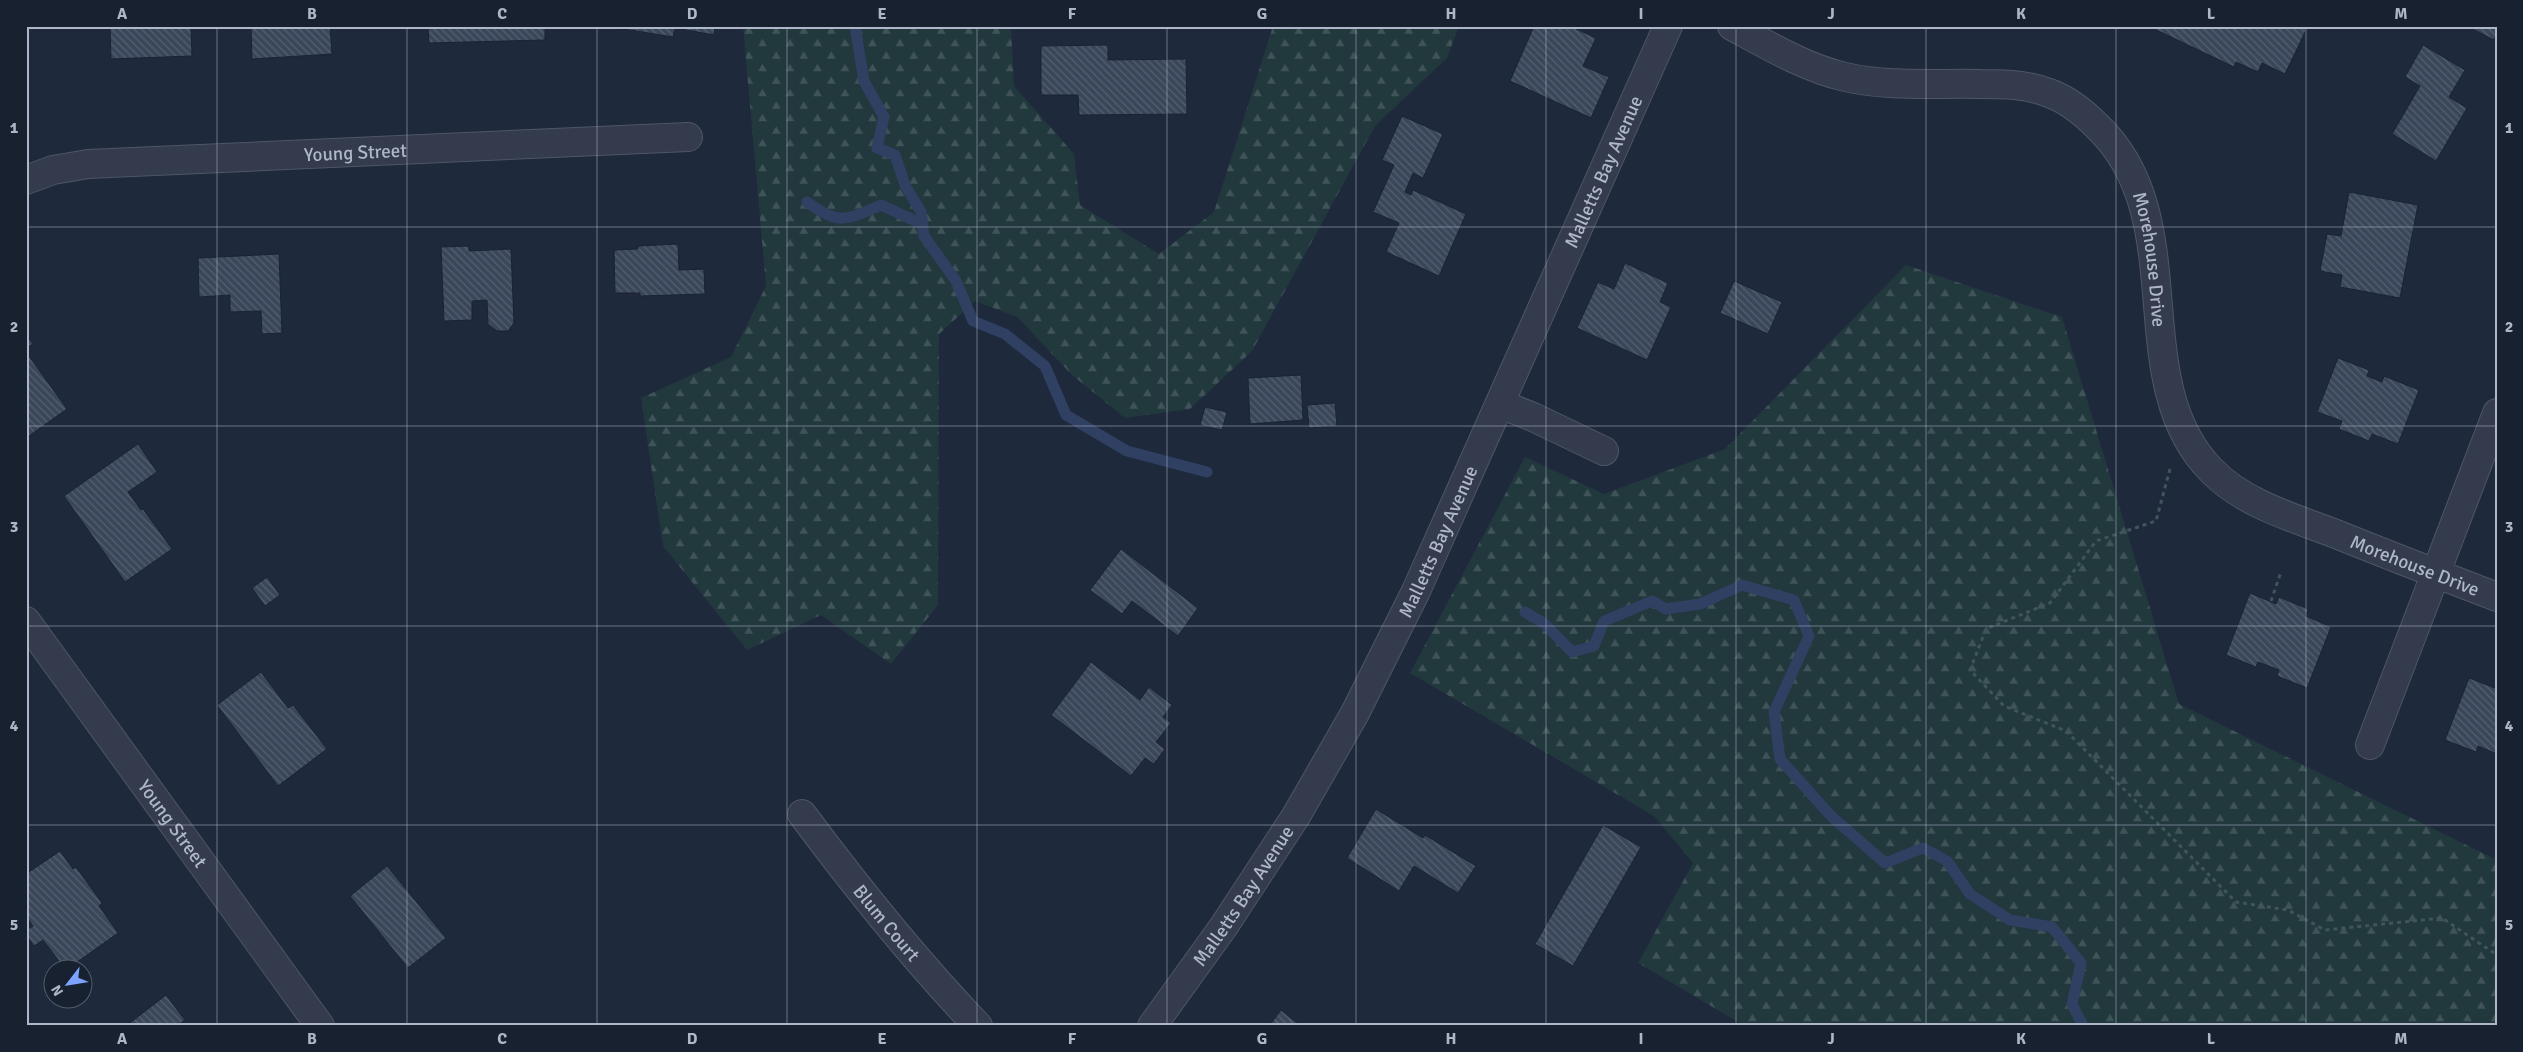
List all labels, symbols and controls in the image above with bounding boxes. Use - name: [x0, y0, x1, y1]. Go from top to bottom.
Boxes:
- text: A: [117, 4, 128, 24]
- text: B: [307, 4, 317, 24]
- text: C: [497, 4, 507, 24]
- text: D: [687, 4, 698, 24]
- text: E: [877, 4, 887, 24]
- text: F: [1068, 4, 1077, 24]
- text: G: [1257, 4, 1267, 24]
- text: H: [1446, 4, 1456, 24]
- text: I: [1638, 4, 1644, 24]
- text: J: [1827, 4, 1835, 24]
- text: K: [2016, 4, 2026, 24]
- text: L: [2207, 4, 2216, 24]
- text: M: [2394, 4, 2408, 24]
- street label: Malletts Bay Avenue: [1559, 92, 1648, 252]
- text: 1: [10, 118, 19, 138]
- text: 1: [2505, 118, 2514, 138]
- street label: Young Street: [304, 139, 408, 167]
- street label: Morehouse Drive: [2127, 189, 2171, 328]
- text: 2: [10, 317, 18, 337]
- text: 2: [2505, 317, 2513, 337]
- street label: Malletts Bay Avenue: [1394, 462, 1483, 622]
- text: 3: [10, 517, 18, 537]
- text: 3: [2505, 517, 2513, 537]
- street label: Morehouse Drive: [2347, 530, 2483, 602]
- text: 4: [10, 716, 19, 736]
- text: 4: [2505, 716, 2514, 736]
- street label: Young Street: [132, 775, 212, 873]
- street label: Malletts Bay Avenue: [1188, 821, 1300, 971]
- street label: Blum Court: [848, 880, 925, 967]
- text: 5: [10, 915, 18, 935]
- text: 5: [2505, 915, 2513, 935]
- north arrow: [42, 960, 92, 1010]
- text: N: [47, 982, 67, 999]
- text: A: [117, 1029, 128, 1049]
- text: B: [307, 1029, 317, 1049]
- text: C: [497, 1029, 507, 1049]
- text: D: [687, 1029, 698, 1049]
- text: E: [877, 1029, 887, 1049]
- text: F: [1068, 1029, 1077, 1049]
- text: G: [1257, 1029, 1267, 1049]
- text: H: [1446, 1029, 1456, 1049]
- text: I: [1638, 1029, 1644, 1049]
- text: J: [1827, 1029, 1835, 1049]
- text: K: [2016, 1029, 2026, 1049]
- text: L: [2207, 1029, 2216, 1049]
- text: M: [2394, 1029, 2408, 1049]

